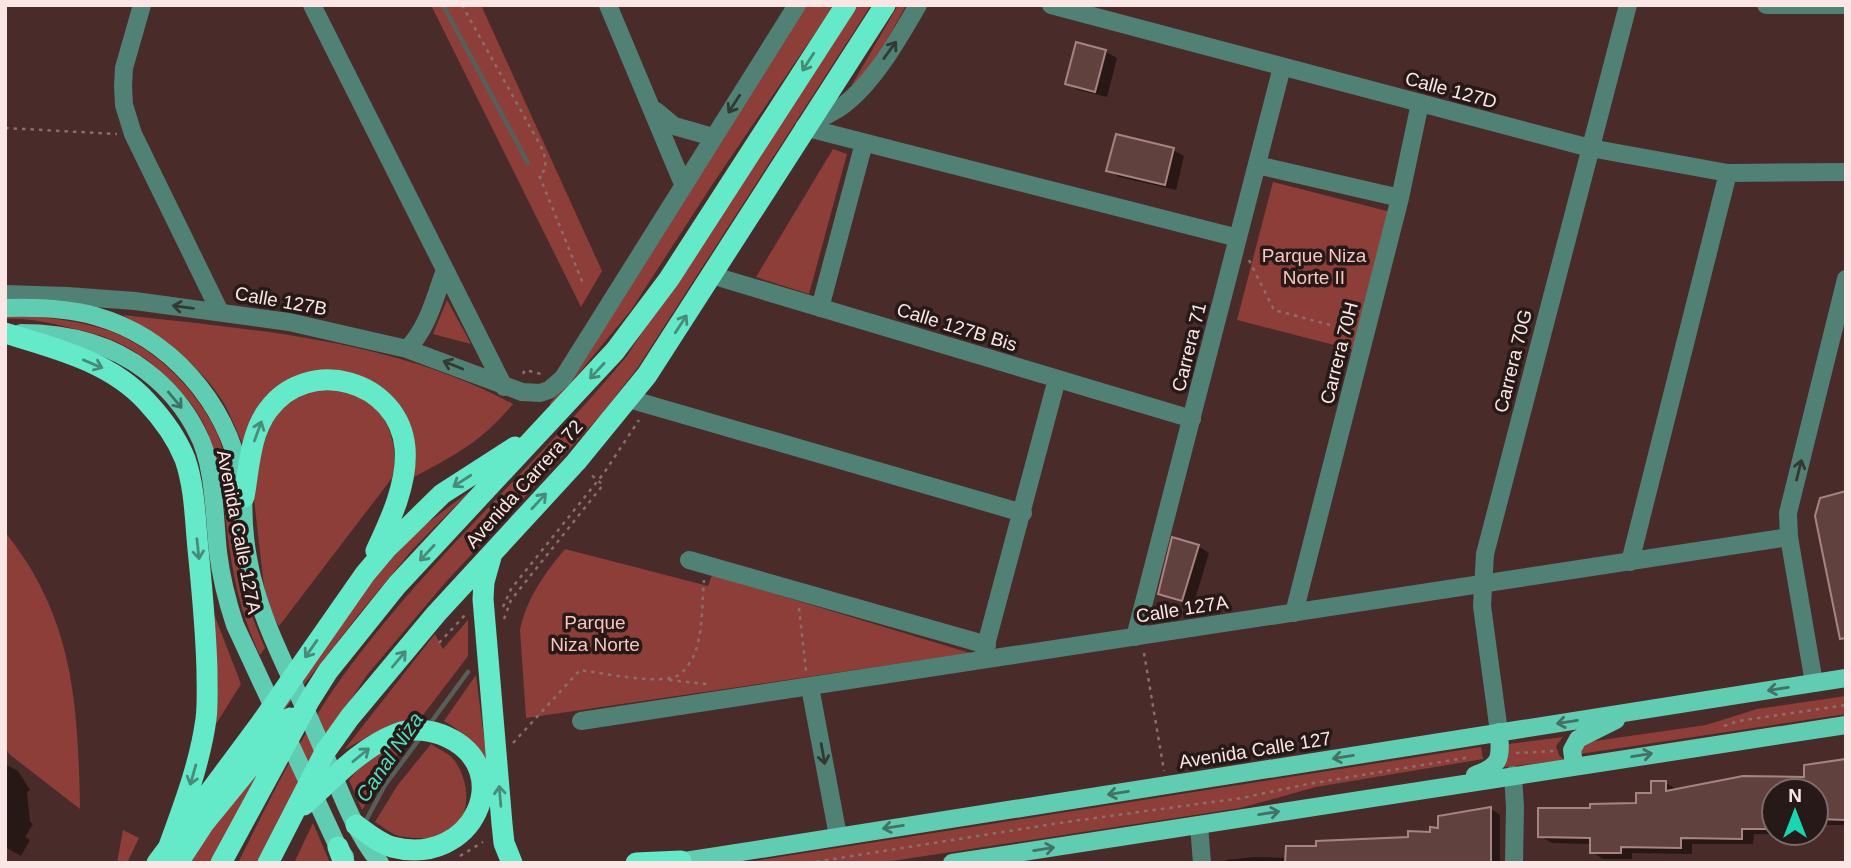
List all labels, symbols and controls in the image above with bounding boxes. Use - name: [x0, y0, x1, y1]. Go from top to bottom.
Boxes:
- one-way arrow: [882, 41, 897, 60]
- one-way arrow: [801, 52, 815, 72]
- street label: Calle 127D: [1403, 68, 1499, 112]
- one-way arrow: [727, 94, 742, 113]
- park label: Parque Niza Norte II: [1262, 245, 1367, 288]
- street label: Calle 127B: [233, 283, 329, 319]
- street label: Calle 127B Bis: [894, 299, 1020, 355]
- street label: Carrera 71: [1168, 300, 1210, 394]
- street label: Carrera 70H: [1316, 300, 1362, 406]
- one-way arrow: [172, 301, 195, 314]
- street label: Carrera 70G: [1490, 307, 1536, 415]
- one-way arrow: [674, 314, 688, 334]
- one-way arrow: [442, 357, 464, 370]
- one-way arrow: [81, 358, 103, 371]
- one-way arrow: [588, 362, 605, 379]
- one-way arrow: [167, 391, 183, 409]
- street label: Avenida Carrera 72: [461, 416, 587, 552]
- one-way arrow: [253, 421, 265, 442]
- street label: Avenida Calle 127A: [213, 448, 265, 616]
- one-way arrow: [1793, 459, 1806, 482]
- one-way arrow: [453, 473, 472, 488]
- one-way arrow: [531, 493, 548, 510]
- one-way arrow: [192, 538, 205, 560]
- one-way arrow: [419, 544, 435, 562]
- street label: Calle 127A: [1134, 591, 1230, 627]
- park label: Parque Niza Norte: [550, 612, 640, 655]
- one-way arrow: [304, 639, 318, 658]
- one-way arrow: [391, 650, 406, 668]
- one-way arrow: [1767, 683, 1790, 696]
- water label: Canal Niza: [351, 708, 427, 806]
- one-way arrow: [1556, 715, 1579, 728]
- street label: Avenida Calle 127: [1177, 728, 1333, 772]
- one-way arrow: [816, 742, 830, 765]
- one-way arrow: [352, 747, 370, 762]
- one-way arrow: [1630, 748, 1653, 761]
- one-way arrow: [1332, 751, 1355, 764]
- one-way arrow: [186, 764, 199, 786]
- north arrow: [1760, 777, 1830, 847]
- one-way arrow: [493, 785, 506, 808]
- text: N: [1788, 785, 1802, 806]
- one-way arrow: [1107, 787, 1130, 800]
- one-way arrow: [1257, 806, 1280, 819]
- one-way arrow: [882, 821, 905, 834]
- one-way arrow: [1032, 842, 1055, 855]

